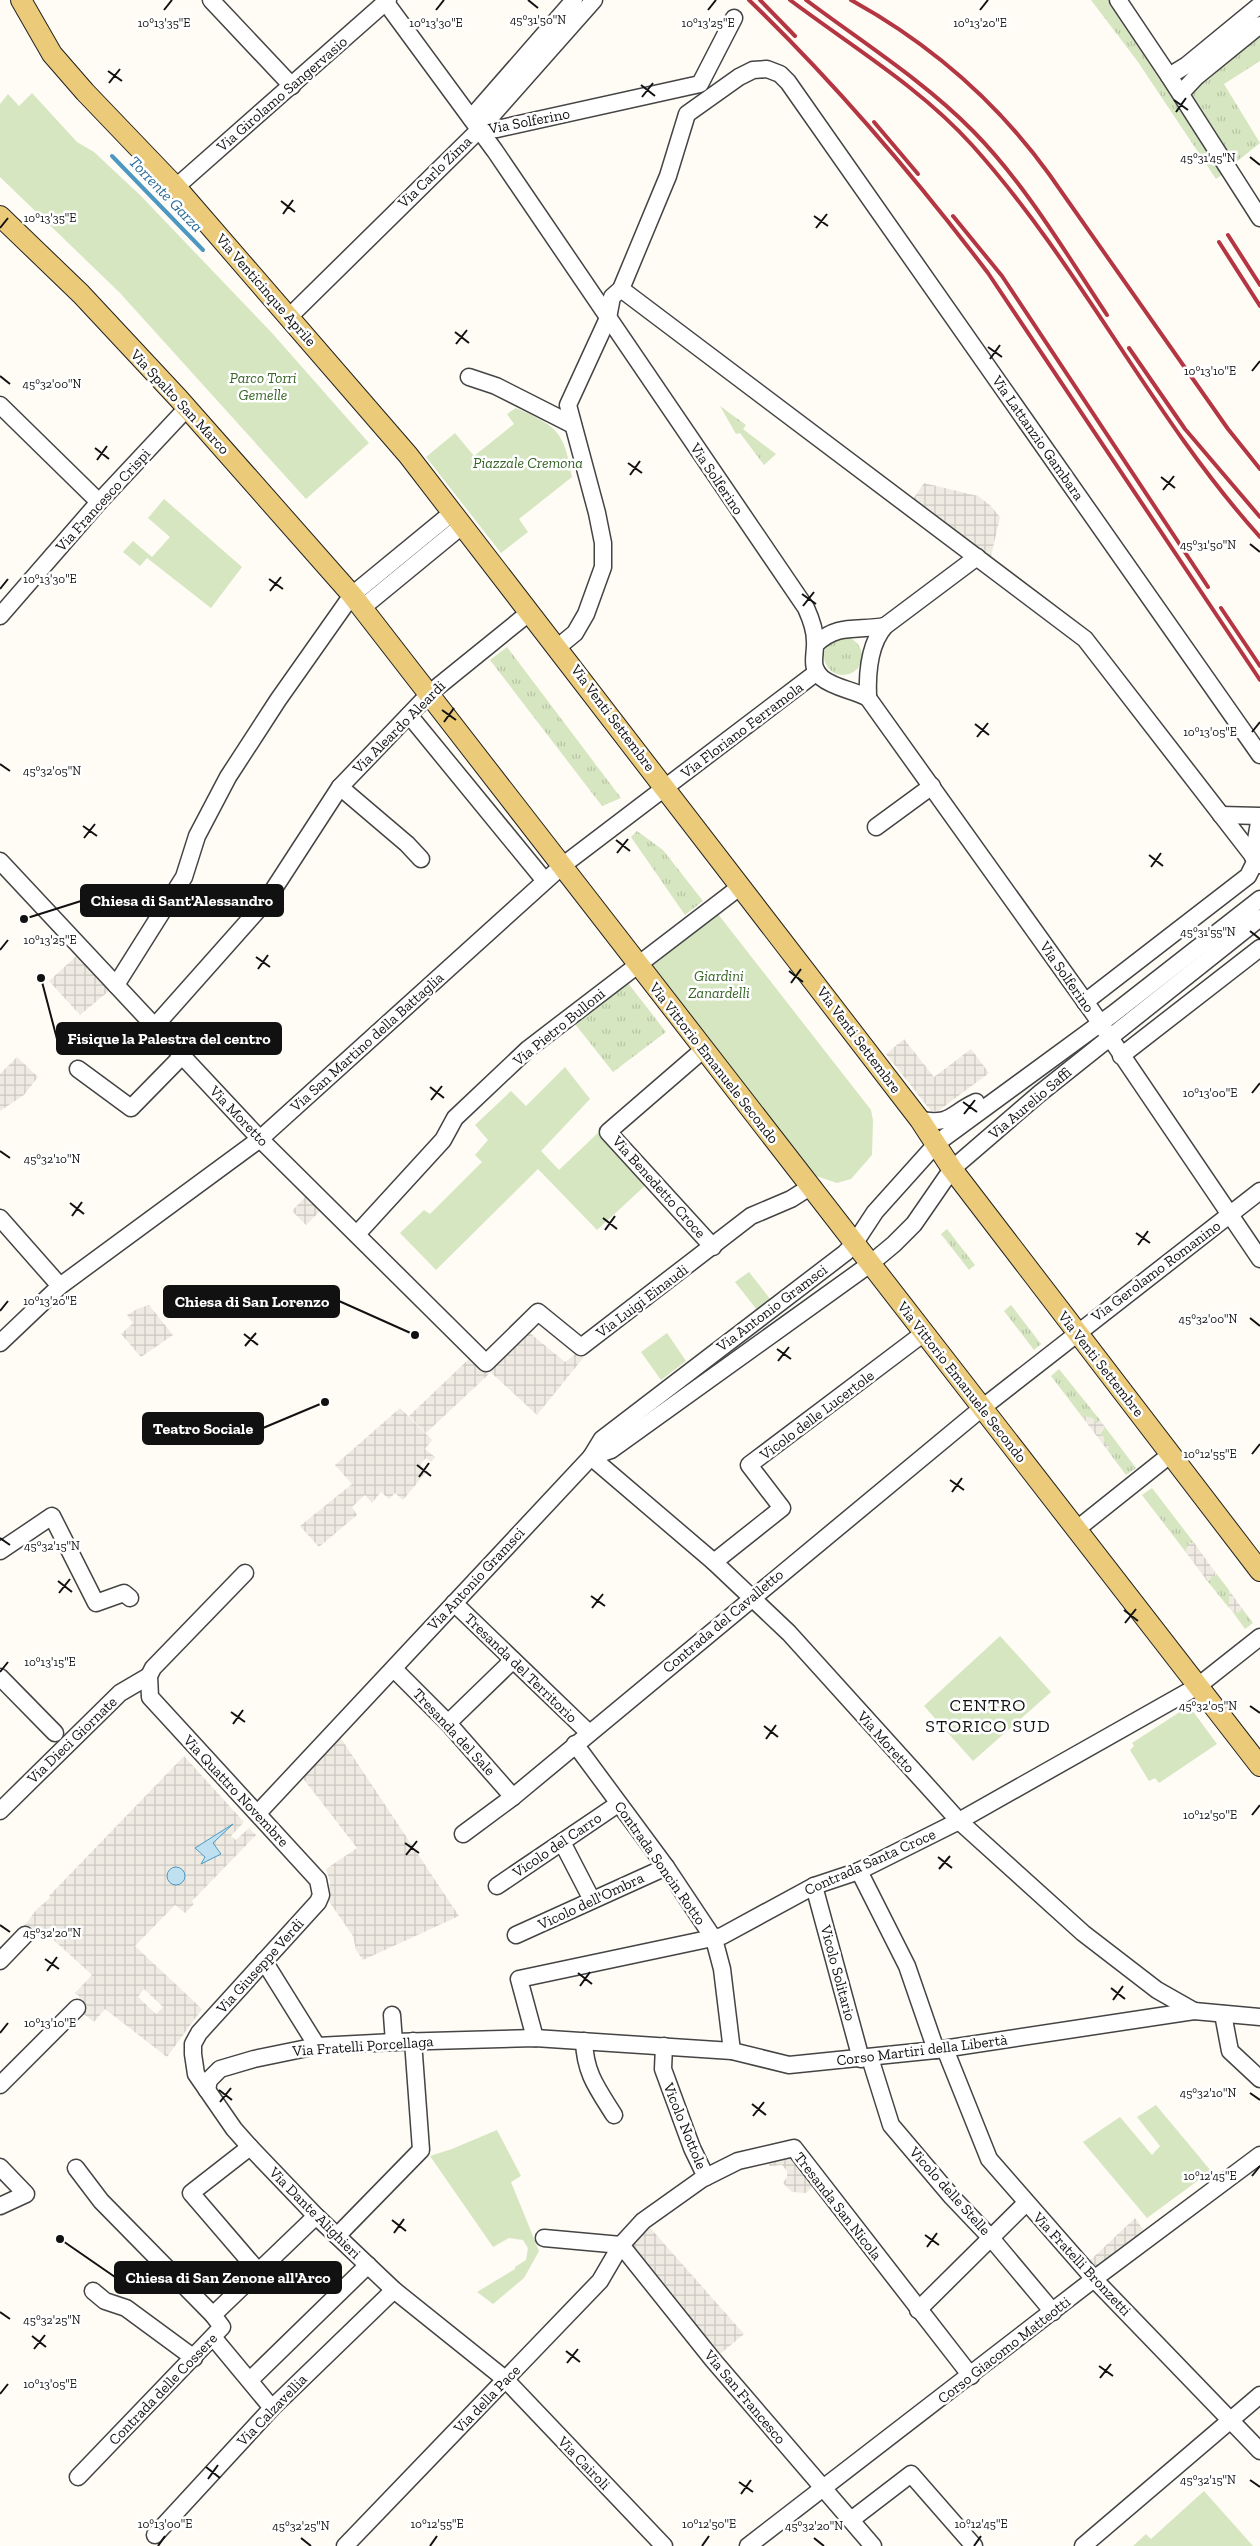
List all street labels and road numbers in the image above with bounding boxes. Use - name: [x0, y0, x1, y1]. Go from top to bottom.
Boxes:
- street label: Via Girolamo Sangervasio: [212, 32, 351, 156]
- street label: Via Solferino: [486, 104, 571, 138]
- street label: Via Carlo Zima: [394, 132, 476, 212]
- street label: Via Venticinque Aprile: [211, 229, 320, 350]
- street label: Via Spalto San Marco: [126, 345, 233, 458]
- street label: Via Lattanzio Gambara: [988, 371, 1088, 504]
- street label: Via Solferino: [686, 439, 748, 518]
- street label: Via Francesco Crispi: [51, 445, 154, 556]
- street label: Via Venti Settembre: [566, 660, 659, 775]
- street label: Via Aleardo Aleardi: [348, 677, 449, 778]
- street label: Via Floriano Ferramola: [676, 678, 807, 783]
- street label: Via Solferino: [1035, 937, 1098, 1016]
- street label: Via San Martino della Battaglia: [286, 968, 447, 1116]
- street label: Via Vittorio Emanuele Secondo: [645, 978, 783, 1147]
- street label: Via Venti Settembre: [812, 982, 905, 1097]
- street label: Via Pietro Bulloni: [509, 984, 609, 1070]
- street label: Via Aurelio Saffi: [984, 1063, 1075, 1144]
- street label: Via Moretto: [205, 1081, 272, 1150]
- street label: Via Benedetto Croce: [608, 1131, 710, 1242]
- street label: Via Gerolamo Romanino: [1087, 1216, 1224, 1326]
- street label: Via Luigi Einaudi: [592, 1261, 692, 1342]
- street label: Via Antonio Gramsci: [712, 1261, 831, 1356]
- street label: Via Vittorio Emanuele Secondo: [893, 1297, 1031, 1466]
- street label: Via Venti Settembre: [1054, 1307, 1148, 1420]
- street label: Vicolo delle Lucertole: [756, 1366, 878, 1464]
- street label: Via Antonio Gramsci: [423, 1524, 528, 1635]
- street label: Contrada del Cavalletto: [659, 1565, 787, 1677]
- street label: Tresanda del Territorio: [461, 1610, 581, 1727]
- street label: Tresanda del Sale: [409, 1685, 499, 1779]
- street label: Via Dieci Giornate: [23, 1693, 121, 1788]
- street label: Via Moretto: [853, 1707, 919, 1777]
- street label: Via Quattro Novembre: [179, 1731, 293, 1851]
- street label: Contrada Soncin Rotto: [610, 1798, 710, 1929]
- street label: Vicolo del Carro: [508, 1809, 605, 1882]
- street label: Contrada Santa Croce: [802, 1825, 938, 1899]
- street label: Vicolo dell'Ombra: [534, 1869, 647, 1934]
- street label: Via Giuseppe Verdi: [212, 1915, 307, 2018]
- street label: Vicolo Solitario: [816, 1922, 859, 2023]
- street label: Corso Martiri della Libertà: [835, 2031, 1009, 2069]
- street label: Via Fratelli Porcellaga: [291, 2032, 434, 2060]
- street label: Vicolo Nottole: [659, 2079, 711, 2172]
- street label: Vicolo delle Stelle: [905, 2142, 994, 2239]
- street label: Tresanda San Nicola: [790, 2149, 886, 2263]
- street label: Via Dante Alighieri: [265, 2163, 365, 2263]
- street label: Via Fratelli Bronzetti: [1029, 2208, 1135, 2320]
- street label: Corso Giacomo Matteotti: [934, 2293, 1074, 2407]
- street label: Contrada delle Cossere: [105, 2329, 221, 2449]
- street label: Via San Francesco: [700, 2346, 790, 2448]
- street label: Via della Pace: [449, 2361, 524, 2438]
- street label: Via Calzavellia: [233, 2370, 311, 2450]
- street label: Via Cairoli: [553, 2432, 614, 2494]

